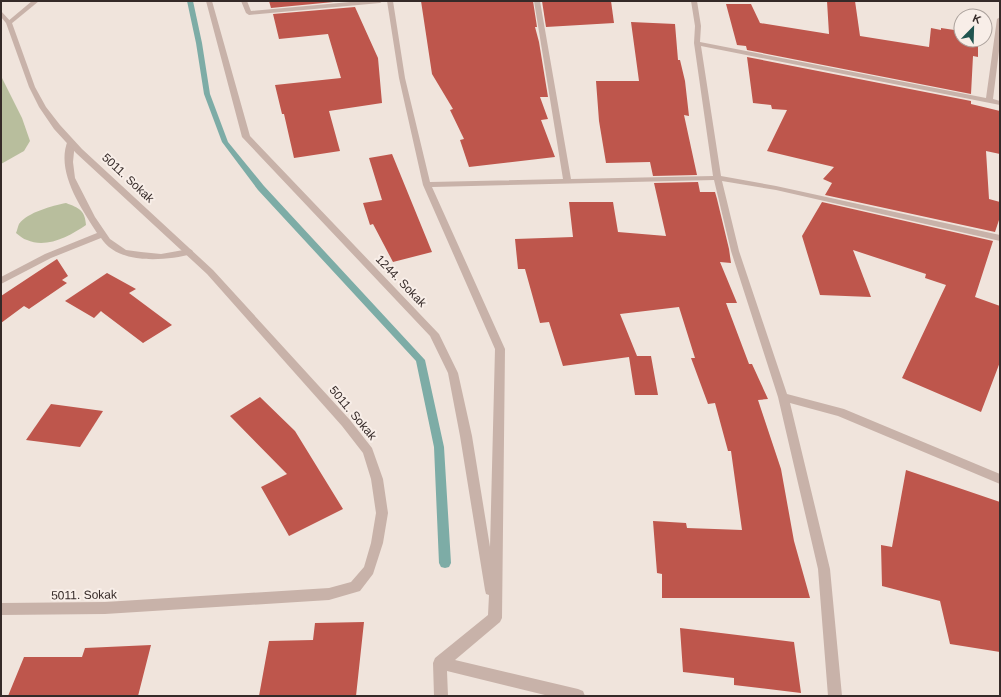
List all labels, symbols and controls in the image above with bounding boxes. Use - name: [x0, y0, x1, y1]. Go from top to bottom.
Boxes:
- north arrow: [953, 8, 993, 48]
- text: K: [971, 12, 983, 26]
- street label: 5011. Sokak: [99, 150, 158, 206]
- street label: 1244. Sokak: [373, 252, 430, 311]
- street label: 5011. Sokak: [326, 383, 380, 443]
- street label: 5011. Sokak: [51, 587, 118, 603]

